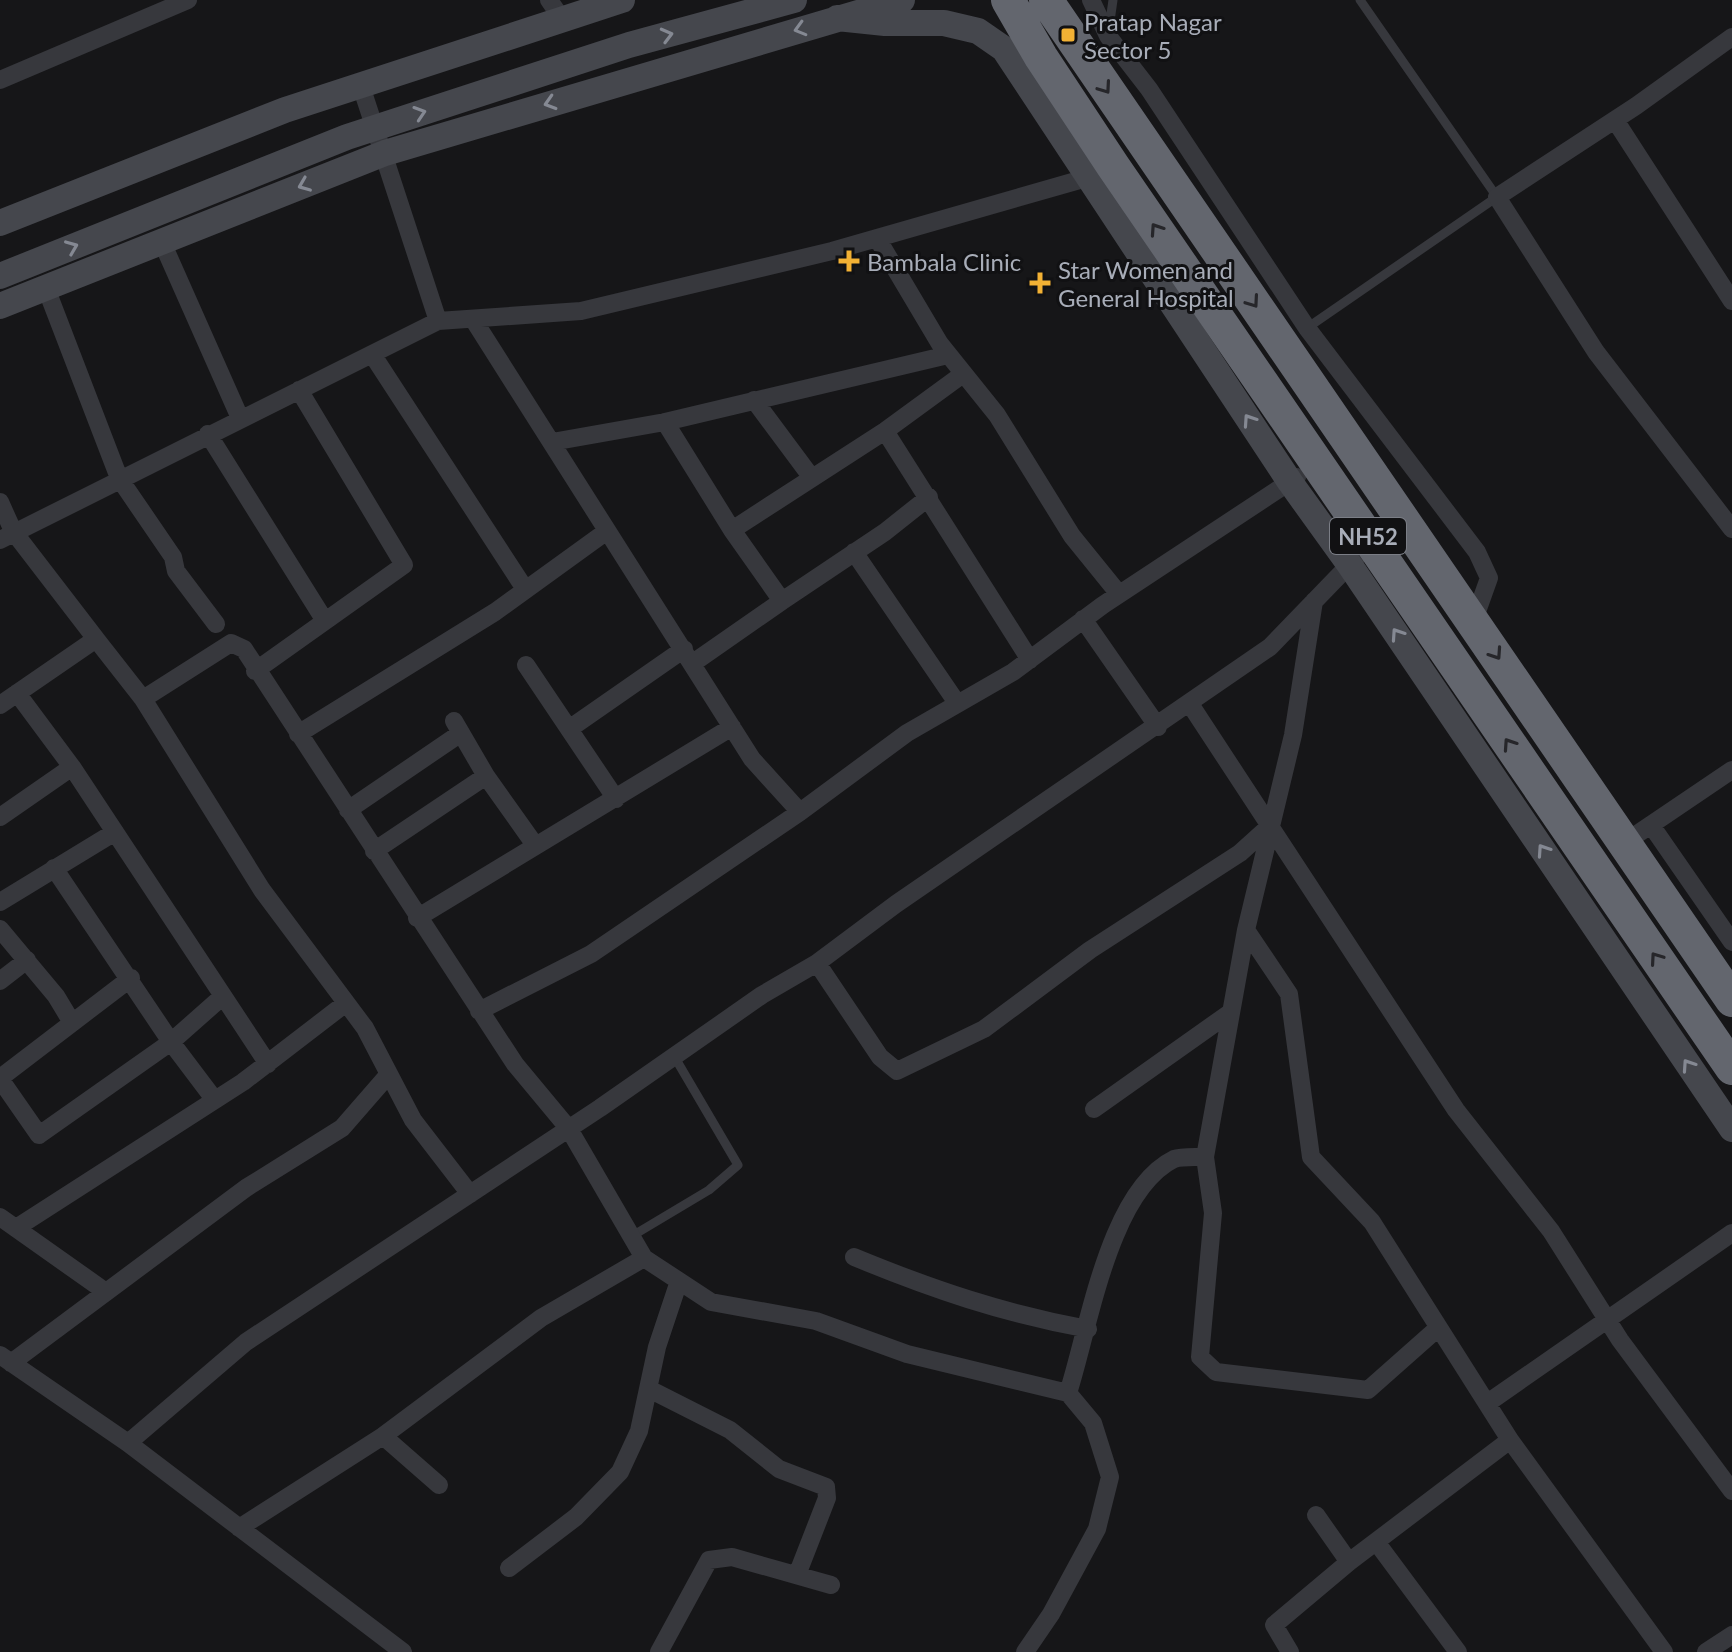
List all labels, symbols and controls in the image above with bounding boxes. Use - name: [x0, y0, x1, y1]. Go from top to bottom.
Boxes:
- place label: Pratap Nagar Sector 5: [1084, 7, 1222, 64]
- one-way arrow: [793, 20, 807, 36]
- marker: Pratap Nagar Sector 5: [1059, 26, 1077, 44]
- one-way arrow: [660, 27, 674, 44]
- one-way arrow: [1095, 80, 1110, 94]
- one-way arrow: [544, 94, 558, 110]
- one-way arrow: [412, 107, 426, 123]
- one-way arrow: [298, 175, 312, 192]
- one-way arrow: [1151, 223, 1166, 237]
- one-way arrow: [64, 240, 78, 256]
- place label: Bambala Clinic: [867, 247, 1021, 276]
- marker: Bambala Clinic: [838, 250, 860, 272]
- place label: Star Women and General Hospital: [1058, 255, 1234, 312]
- marker: Star Women and General Hospital: [1029, 272, 1051, 294]
- one-way arrow: [1243, 293, 1258, 307]
- one-way arrow: [1244, 415, 1259, 429]
- road number: NH52: [1330, 518, 1406, 554]
- one-way arrow: [1392, 629, 1407, 643]
- one-way arrow: [1487, 645, 1502, 659]
- one-way arrow: [1504, 738, 1519, 752]
- one-way arrow: [1537, 844, 1552, 858]
- one-way arrow: [1651, 953, 1666, 967]
- one-way arrow: [1683, 1059, 1698, 1073]

